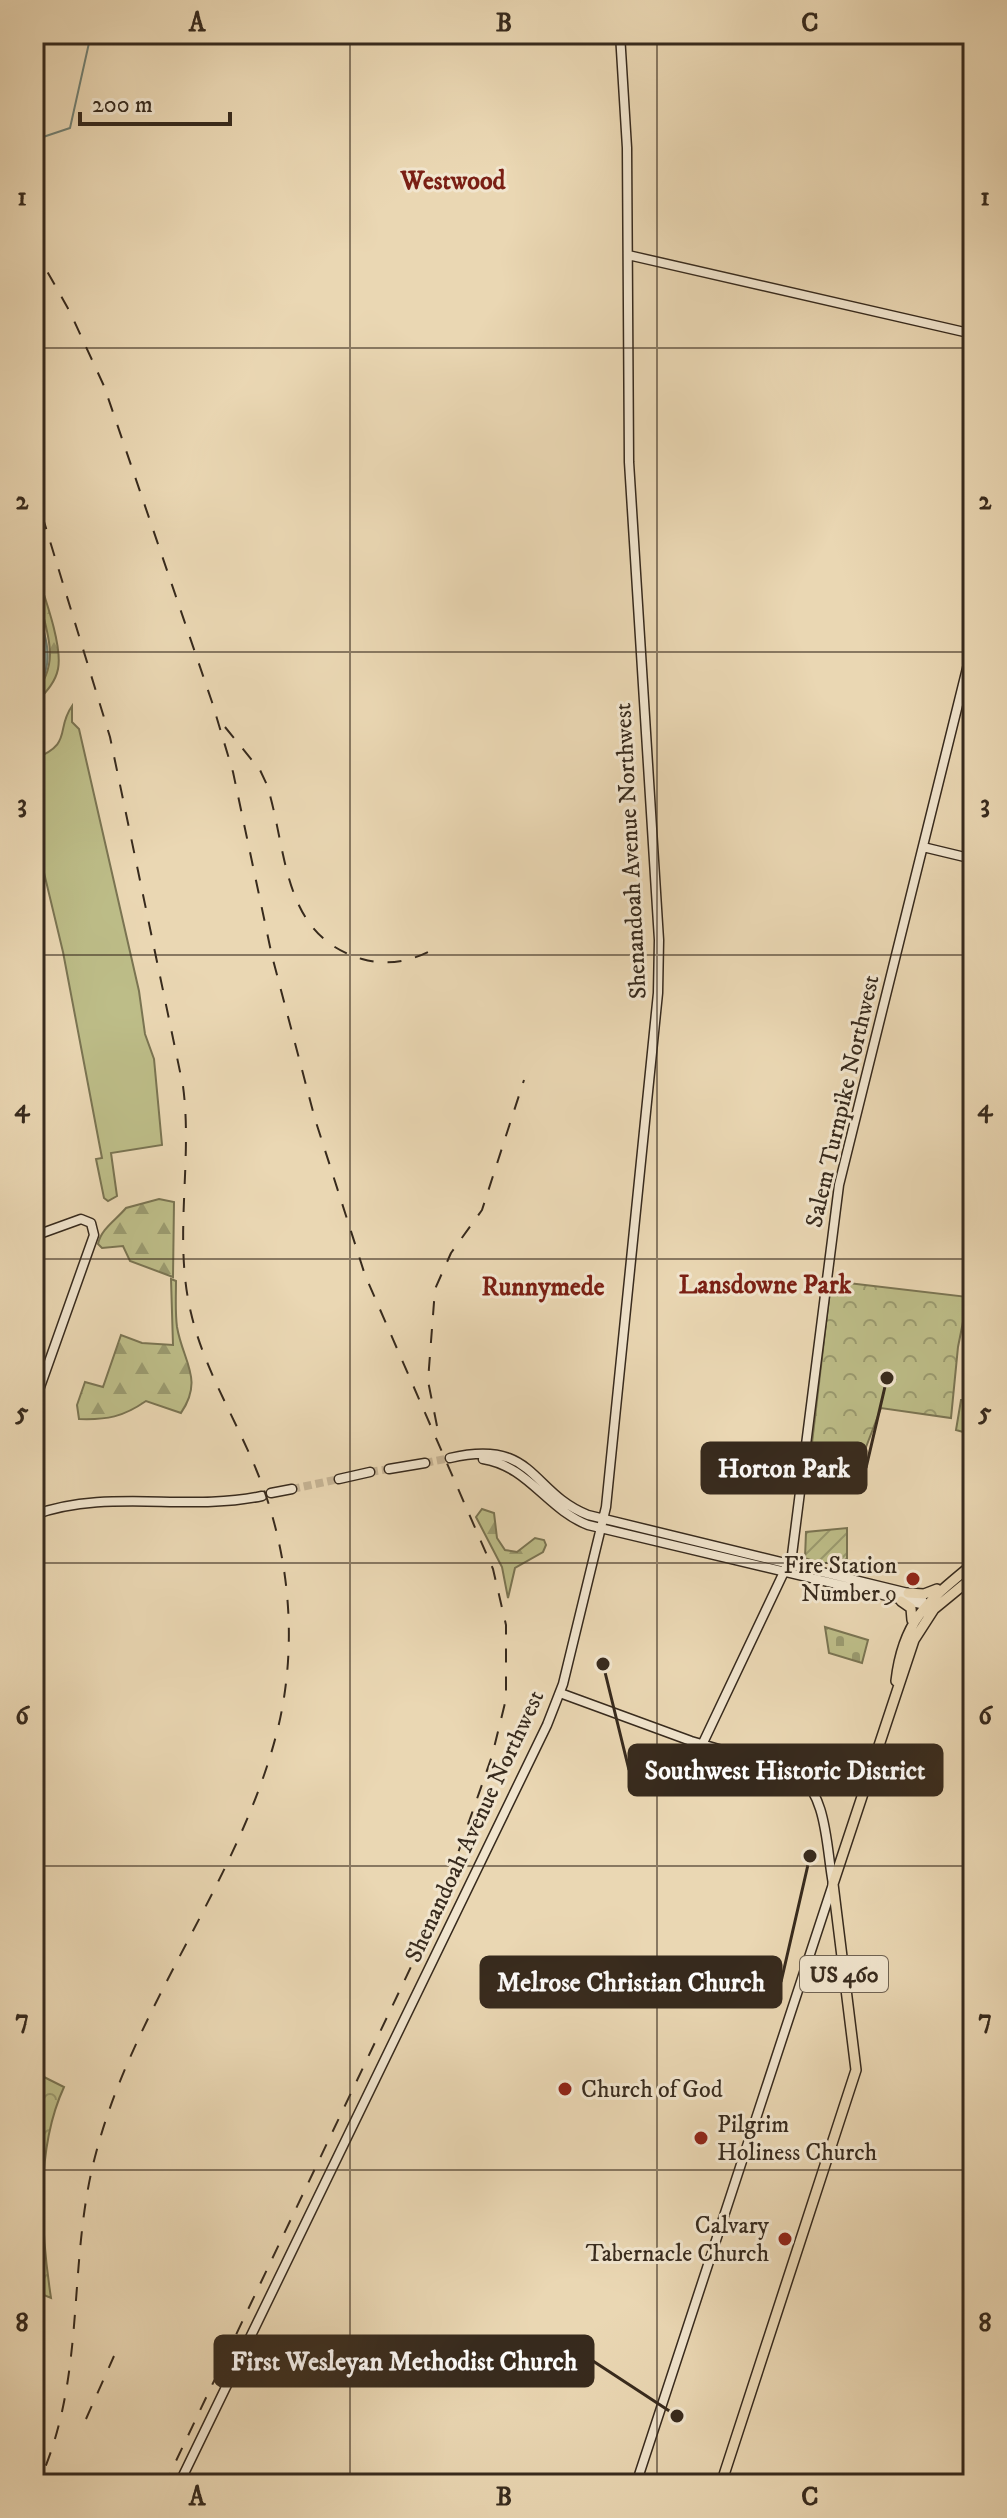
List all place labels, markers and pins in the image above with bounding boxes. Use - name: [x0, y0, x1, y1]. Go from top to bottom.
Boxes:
- callout: Horton Park: [702, 1443, 866, 1493]
- place label: Fire Station Number 9: [784, 1551, 897, 1609]
- marker: Fire Station Number 9: [904, 1570, 922, 1588]
- callout: Southwest Historic District: [629, 1745, 942, 1795]
- callout: Melrose Christian Church: [481, 1957, 781, 2007]
- place label: Church of God: [581, 2075, 723, 2105]
- marker: Church of God: [556, 2080, 574, 2098]
- place label: Pilgrim Holiness Church: [717, 2110, 878, 2168]
- marker: Pilgrim Holiness Church: [692, 2129, 710, 2147]
- place label: Calvary Tabernacle Church: [586, 2211, 770, 2269]
- marker: Calvary Tabernacle Church: [776, 2230, 794, 2248]
- callout: First Wesleyan Methodist Church: [215, 2336, 593, 2386]

